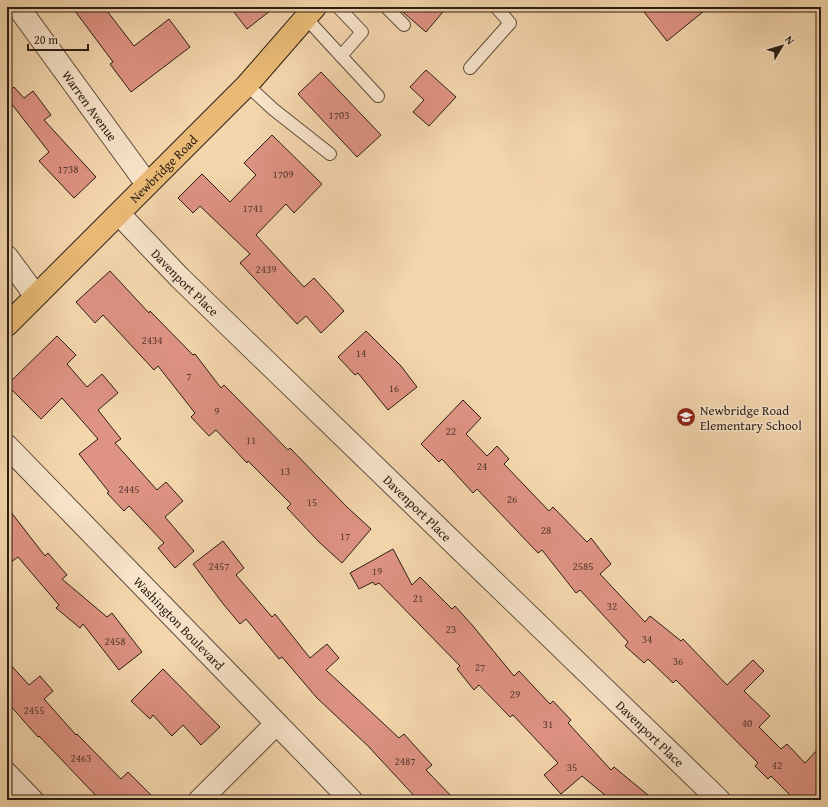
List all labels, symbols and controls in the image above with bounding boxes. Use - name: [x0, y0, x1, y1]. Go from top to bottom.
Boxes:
- scale bar: [28, 26, 88, 52]
- north arrow: [762, 26, 802, 66]
- text: 20 m: [34, 31, 58, 48]
- text: N: [781, 32, 799, 48]
- street label: Warren Avenue: [58, 66, 122, 145]
- house number: 1703: [328, 107, 350, 123]
- street label: Newbridge Road: [125, 130, 202, 207]
- house number: 1738: [57, 161, 79, 177]
- house number: 1709: [272, 166, 294, 182]
- house number: 1741: [242, 200, 264, 216]
- street label: Davenport Place: [147, 244, 223, 320]
- house number: 2439: [255, 261, 277, 277]
- house number: 2434: [141, 332, 163, 348]
- house number: 14: [356, 345, 366, 361]
- house number: 7: [186, 368, 192, 384]
- house number: 16: [389, 380, 399, 396]
- place label: Newbridge Road Elementary School: [700, 401, 802, 435]
- house number: 9: [214, 403, 220, 419]
- school or university icon: Newbridge Road Elementary School: [675, 406, 697, 428]
- house number: 22: [446, 423, 456, 439]
- house number: 11: [246, 432, 256, 448]
- house number: 24: [477, 458, 487, 474]
- house number: 13: [280, 463, 290, 479]
- street label: Davenport Place: [379, 470, 456, 546]
- house number: 2445: [118, 481, 140, 497]
- house number: 26: [507, 491, 517, 507]
- house number: 15: [307, 494, 317, 510]
- house number: 28: [541, 522, 551, 538]
- house number: 17: [340, 528, 350, 544]
- house number: 2457: [208, 558, 230, 574]
- house number: 2585: [572, 558, 594, 574]
- house number: 19: [372, 563, 382, 579]
- street label: Washington Boulevard: [129, 572, 229, 674]
- house number: 21: [413, 590, 423, 606]
- house number: 32: [607, 598, 617, 614]
- house number: 23: [446, 621, 456, 637]
- house number: 34: [642, 631, 652, 647]
- house number: 2458: [104, 633, 126, 649]
- house number: 36: [673, 653, 683, 669]
- house number: 27: [475, 659, 485, 675]
- house number: 29: [510, 686, 520, 702]
- street label: Davenport Place: [612, 696, 689, 771]
- house number: 2455: [23, 702, 45, 718]
- house number: 40: [742, 715, 752, 731]
- house number: 31: [543, 716, 553, 732]
- house number: 2463: [70, 750, 92, 766]
- house number: 2487: [394, 753, 416, 769]
- house number: 42: [772, 757, 782, 773]
- house number: 35: [567, 759, 577, 775]

